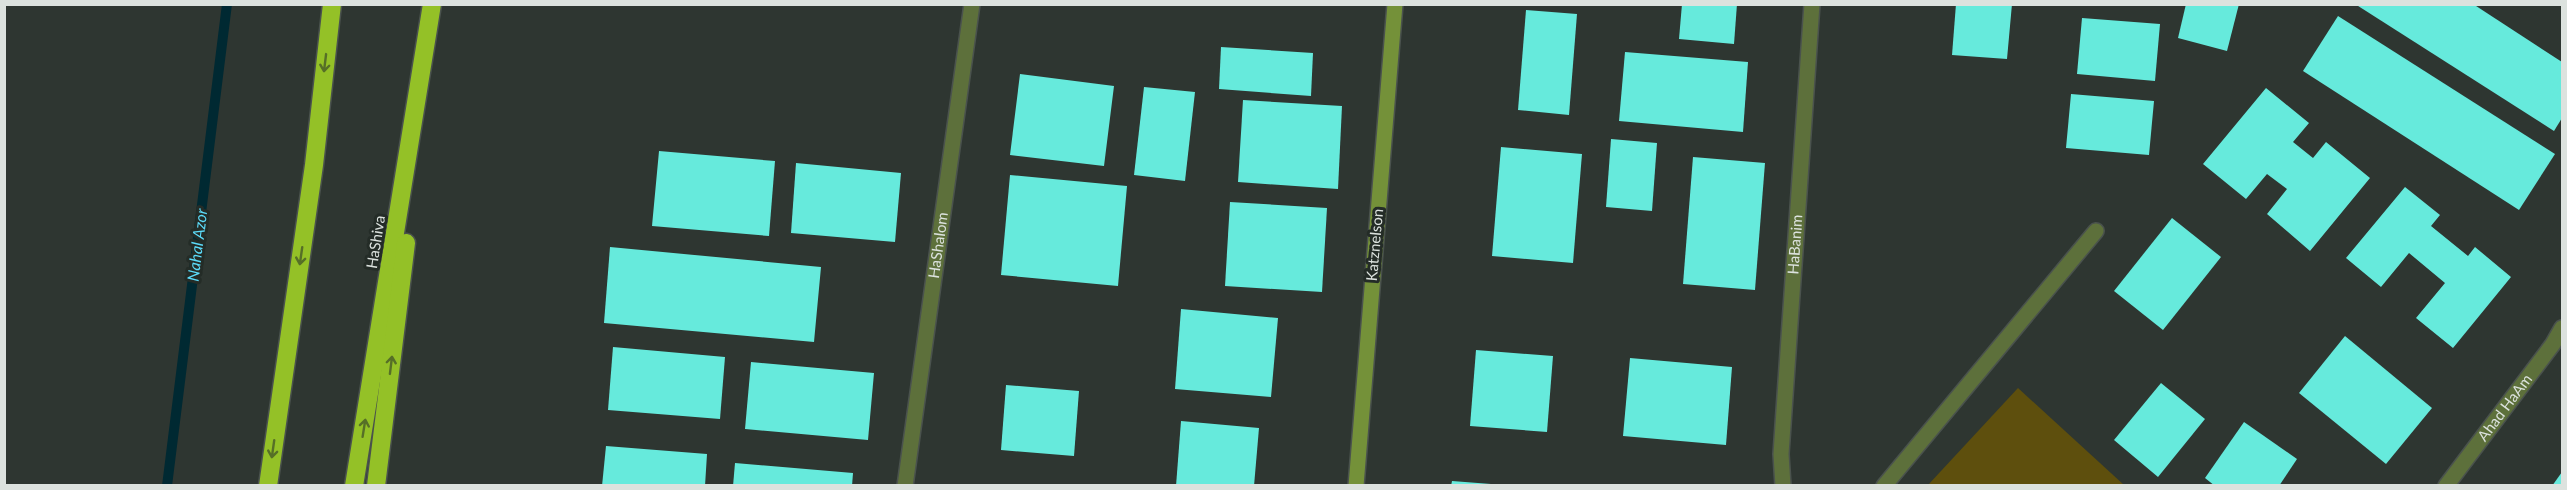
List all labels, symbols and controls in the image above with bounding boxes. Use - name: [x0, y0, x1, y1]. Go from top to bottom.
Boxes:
- one-way arrow: [320, 52, 331, 72]
- water label: Nahal Azor: [183, 207, 210, 282]
- street label: Katznelson: [1362, 208, 1386, 282]
- street label: HaShalom: [924, 211, 951, 280]
- street label: HaShiva: [362, 214, 388, 270]
- street label: HaBanim: [1783, 214, 1805, 275]
- one-way arrow: [295, 246, 306, 265]
- one-way arrow: [386, 355, 397, 375]
- street label: Ahad HaAm: [2473, 370, 2535, 444]
- one-way arrow: [358, 418, 369, 438]
- one-way arrow: [267, 439, 278, 458]

